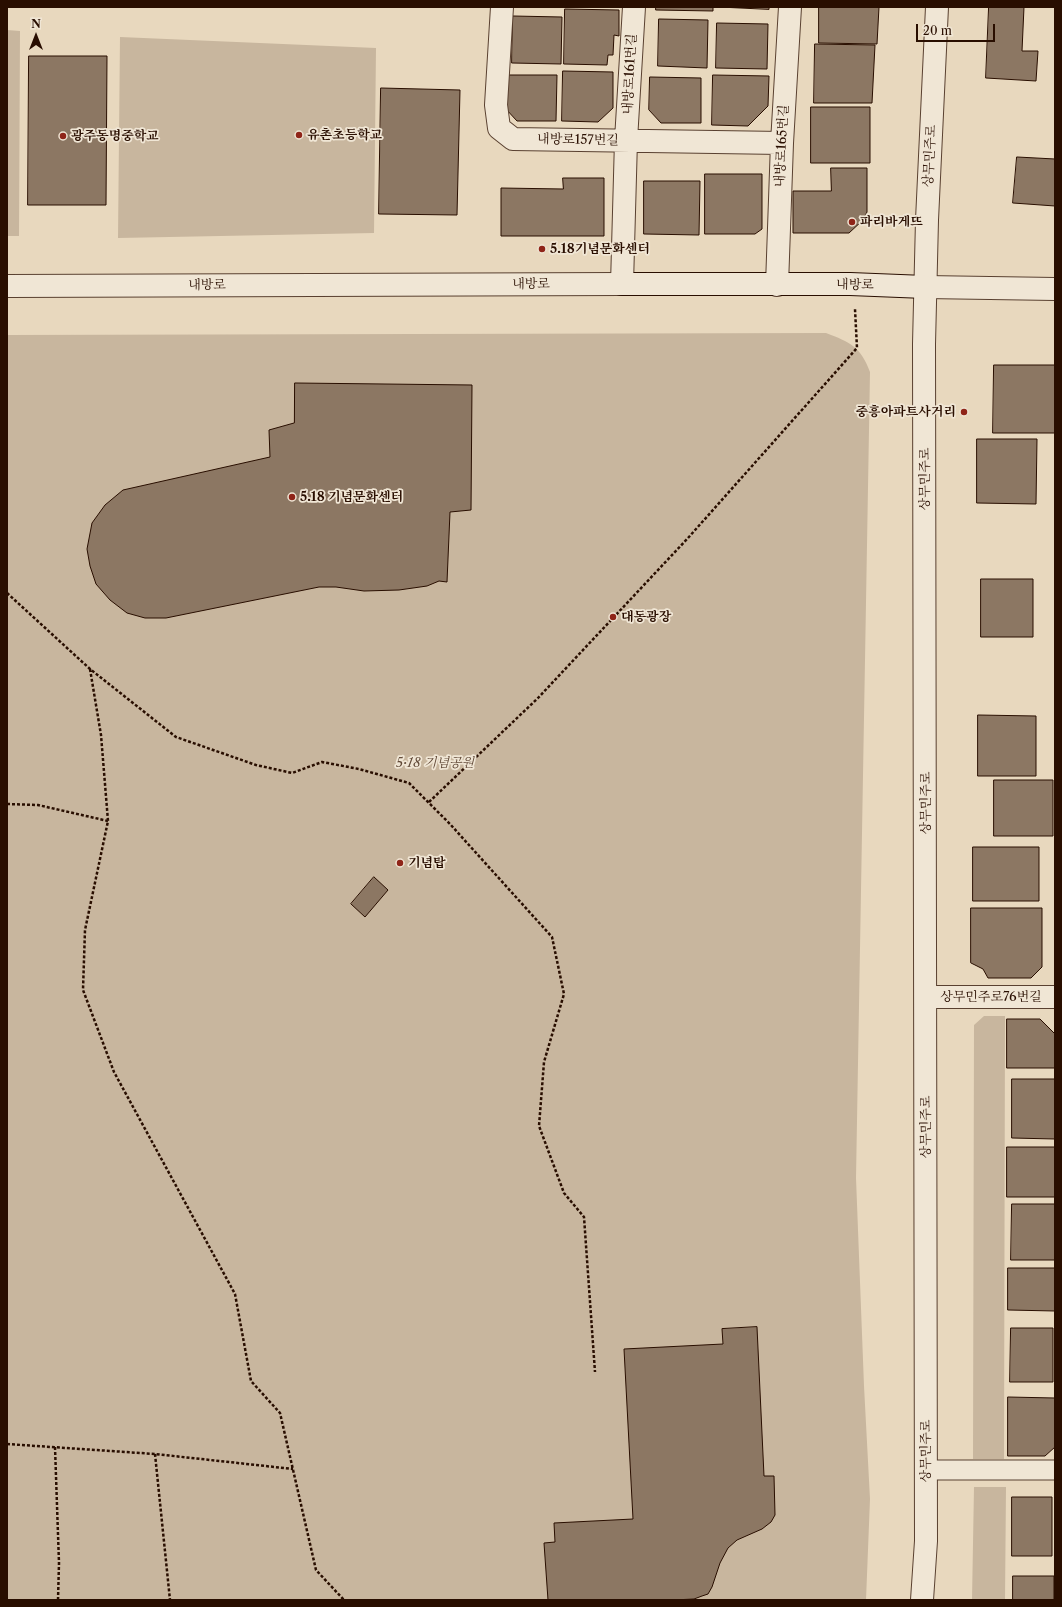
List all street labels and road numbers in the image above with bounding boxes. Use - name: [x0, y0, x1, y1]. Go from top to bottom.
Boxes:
- street label: 내방로161번길: [620, 33, 640, 115]
- street label: 내방로165번길: [772, 104, 792, 188]
- street label: 상무민주로: [921, 124, 939, 188]
- street label: 내방로157번길: [537, 131, 619, 149]
- street label: 내방로: [512, 276, 550, 292]
- street label: 내방로: [188, 277, 226, 293]
- street label: 내방로: [836, 277, 874, 293]
- street label: 상무민주로: [917, 448, 933, 510]
- street label: 상무민주로: [918, 772, 934, 834]
- street label: 상무민주로76번길: [940, 989, 1042, 1005]
- street label: 상무민주로: [918, 1096, 934, 1158]
- street label: 상무민주로: [918, 1420, 934, 1482]

